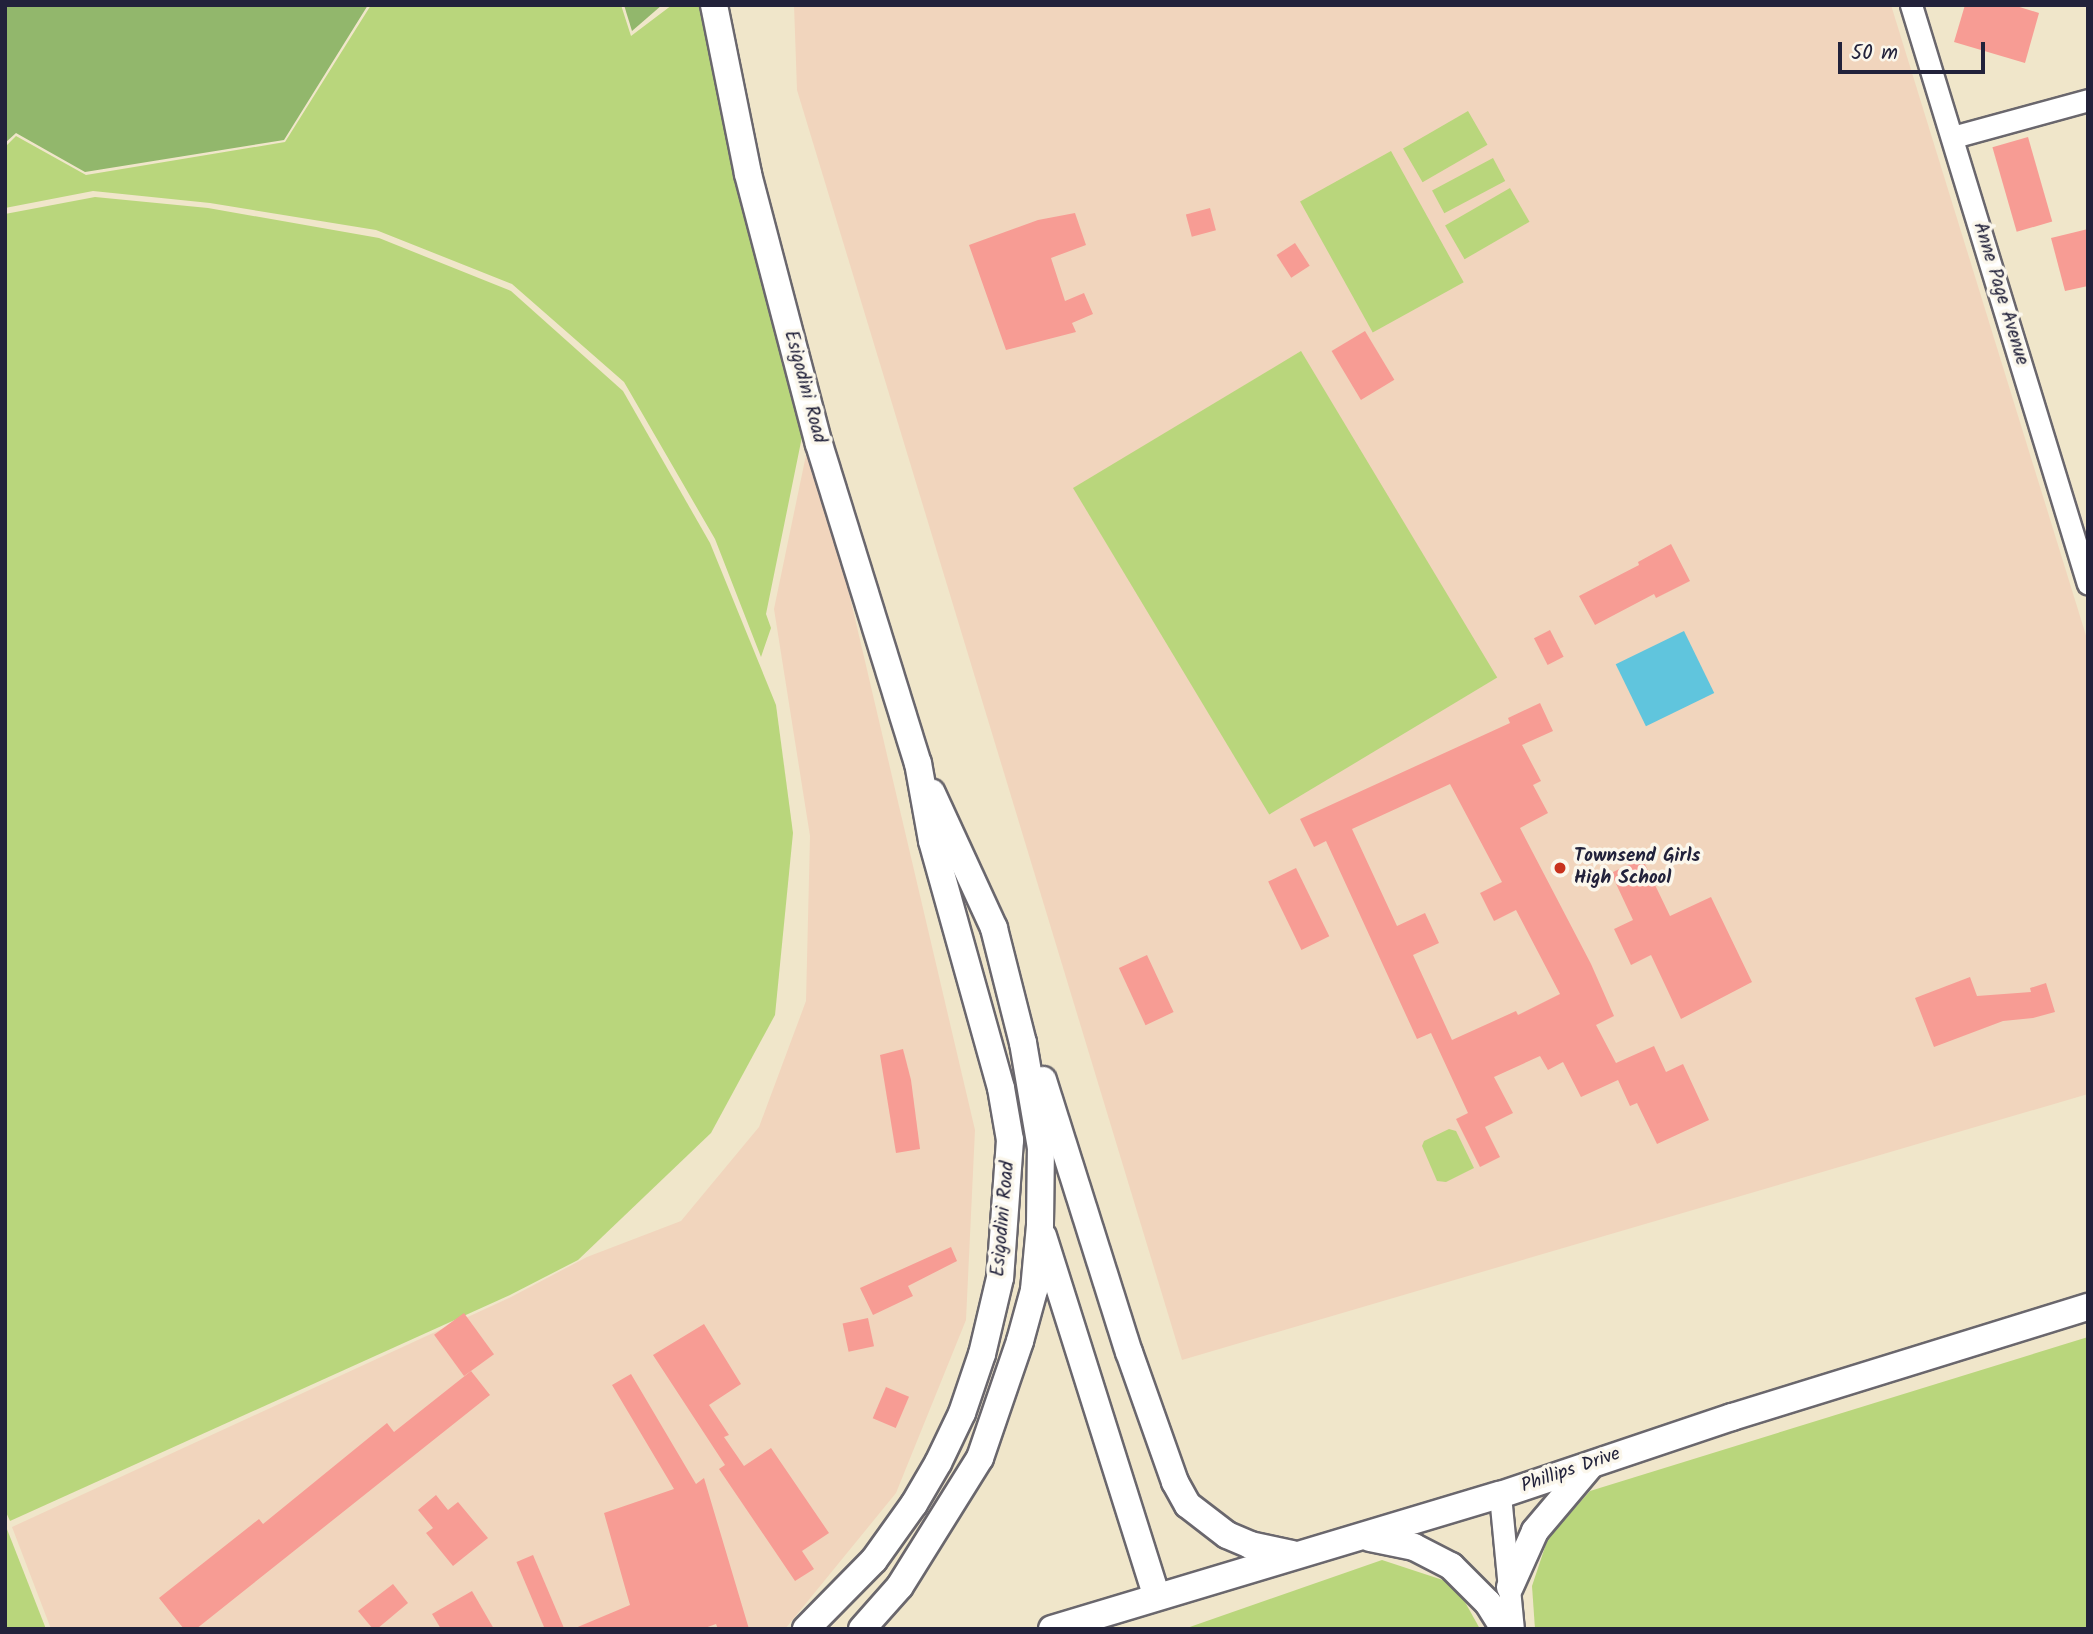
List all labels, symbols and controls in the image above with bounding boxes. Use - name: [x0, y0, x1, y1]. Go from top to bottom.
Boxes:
- scale bar: [1841, 28, 1988, 72]
- text: 50 m: [1851, 37, 1898, 70]
- street label: Anne Page Avenue: [1967, 220, 2033, 368]
- street label: Esigodini Road: [778, 328, 830, 446]
- place label: Townsend Girls High School: [1574, 846, 1700, 890]
- marker: Townsend Girls High School: [1552, 860, 1568, 876]
- street label: Esigodini Road: [988, 1160, 1020, 1278]
- street label: Phillips Drive: [1518, 1443, 1624, 1499]

